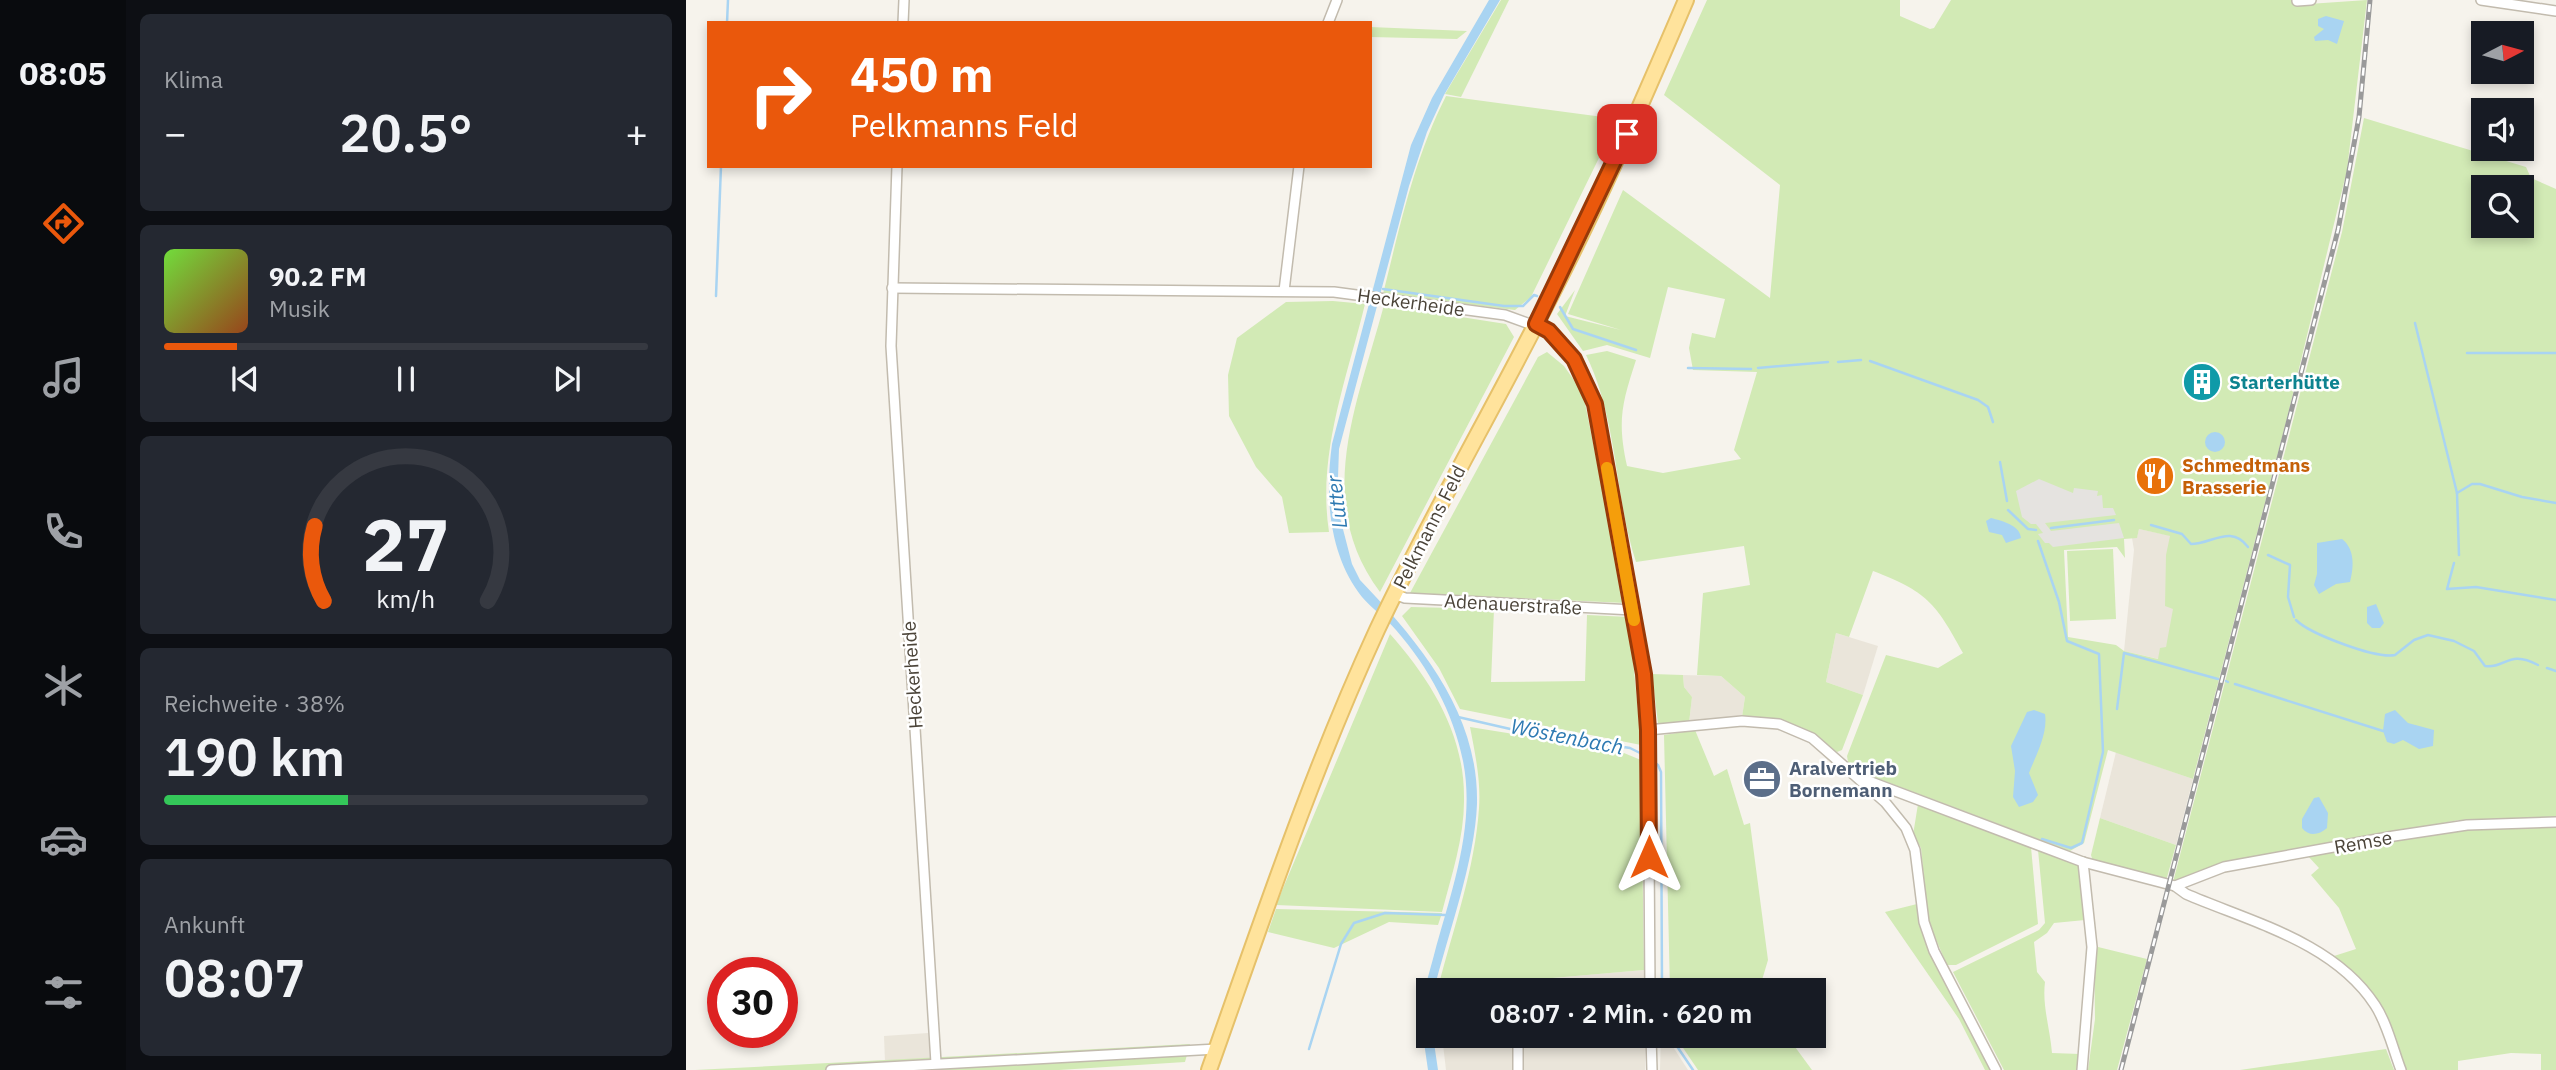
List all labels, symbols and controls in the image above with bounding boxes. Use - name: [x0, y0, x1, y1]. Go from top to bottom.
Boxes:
- north arrow: [2471, 21, 2534, 84]
- map controls: [2471, 21, 2534, 238]
- text: 450 m: [850, 42, 994, 105]
- icon: right: [735, 49, 826, 140]
- text: 08:05: [19, 52, 107, 94]
- text: Klima: [164, 64, 223, 94]
- button: sound: [2471, 98, 2534, 161]
- text: 20.5°: [339, 99, 473, 166]
- text: Pelkmanns Feld: [850, 104, 1078, 146]
- pin: [1597, 104, 1657, 164]
- text: −: [164, 108, 187, 157]
- text: +: [625, 108, 648, 157]
- icon: arrive: [1608, 115, 1646, 153]
- button: search: [2471, 175, 2534, 238]
- icon: directions: [39, 199, 88, 248]
- text: 90.2 FM: [269, 259, 367, 293]
- street label: Heckerheide: [1356, 283, 1466, 321]
- text: Musik: [269, 293, 330, 323]
- icon: music: [39, 353, 88, 402]
- icon: previous: [226, 360, 264, 398]
- icon: pause: [387, 360, 425, 398]
- icon: next: [548, 360, 586, 398]
- building icon: Starterhütte: [2181, 361, 2223, 403]
- place label: Starterhütte: [2229, 370, 2340, 394]
- place label: Schmedtmans Brasserie: [2182, 453, 2310, 499]
- restaurant icon: Schmedtmans Brasserie: [2134, 455, 2176, 497]
- street label: Pelkmanns Feld: [1388, 461, 1470, 593]
- water label: Lutter: [1319, 473, 1353, 530]
- text: 27: [362, 496, 450, 591]
- icon: phone: [39, 507, 88, 556]
- text: km/h: [377, 582, 435, 615]
- street label: Adenauerstraße: [1443, 588, 1583, 620]
- street label: Heckerheide: [896, 620, 928, 730]
- icon: climate: [39, 661, 88, 710]
- text: Reichweite · 38%: [164, 688, 345, 718]
- water label: Wöstenbach: [1508, 711, 1626, 761]
- text: 190 km: [164, 723, 345, 790]
- place label: Aralvertrieb Bornemann: [1789, 756, 1897, 802]
- office icon: Aralvertrieb Bornemann: [1741, 758, 1783, 800]
- icon: car: [39, 815, 88, 864]
- position arrow: [1612, 820, 1686, 894]
- street label: Remse: [2332, 825, 2394, 859]
- text: Ankunft: [164, 909, 245, 939]
- text: 08:07: [164, 944, 305, 1011]
- speed limit sign: 30: [707, 957, 798, 1048]
- icon: filters: [39, 968, 88, 1017]
- text: 08:07 · 2 Min. · 620 m: [1490, 996, 1752, 1030]

